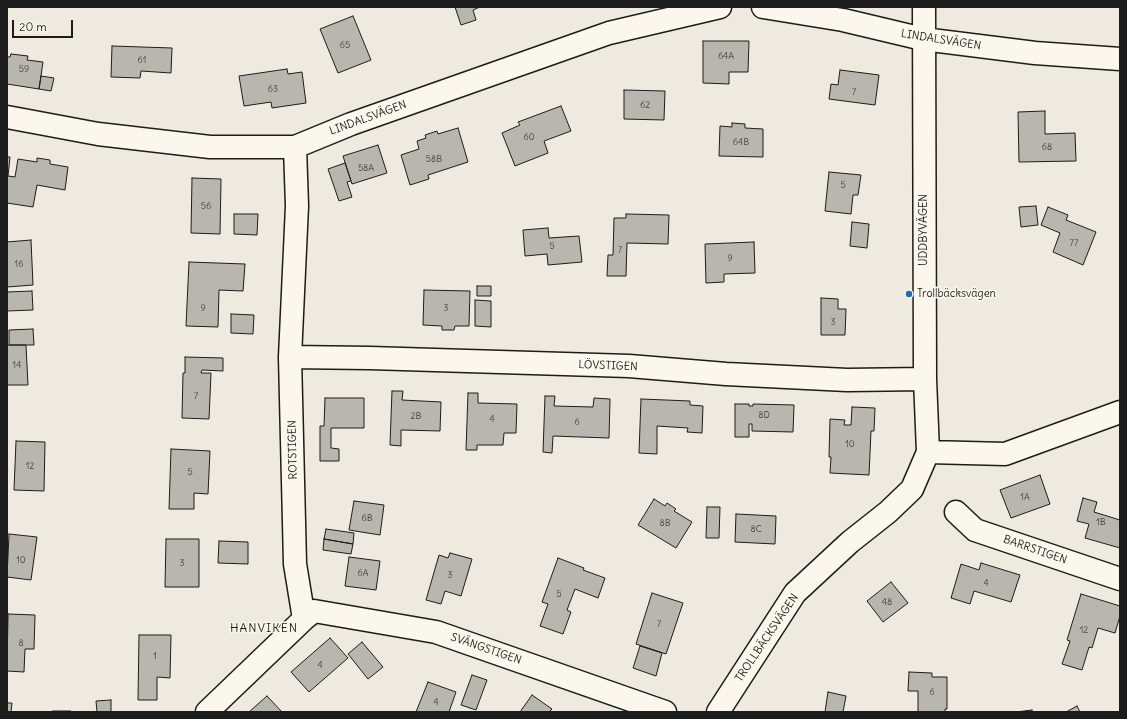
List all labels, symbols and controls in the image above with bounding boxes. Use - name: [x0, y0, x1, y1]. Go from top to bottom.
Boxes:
- scale bar: [14, 12, 75, 38]
- text: 20 m: [19, 19, 47, 34]
- street label: LINDALSVÄGEN: [900, 27, 982, 53]
- house number: 65: [340, 40, 350, 50]
- house number: 64A: [718, 51, 734, 61]
- house number: 61: [138, 55, 146, 65]
- house number: 59: [19, 64, 29, 74]
- house number: 63: [268, 84, 278, 94]
- house number: 7: [852, 87, 856, 97]
- street label: LINDALSVÄGEN: [328, 98, 408, 138]
- house number: 62: [640, 100, 650, 110]
- house number: 60: [523, 132, 535, 142]
- house number: 64B: [733, 137, 749, 147]
- house number: 68: [1042, 142, 1052, 152]
- house number: 58B: [426, 154, 442, 164]
- house number: 58A: [358, 163, 374, 173]
- house number: 5: [840, 180, 846, 190]
- street label: UDDBYVÄGEN: [917, 194, 931, 266]
- house number: 56: [201, 201, 211, 211]
- house number: 77: [1070, 238, 1078, 248]
- house number: 5: [549, 241, 555, 251]
- house number: 7: [618, 245, 622, 255]
- house number: 9: [727, 253, 733, 263]
- house number: 16: [15, 259, 23, 269]
- place label: Trollbäcksvägen: [917, 287, 996, 301]
- marker: Trollbäcksvägen: [904, 289, 914, 299]
- house number: 9: [200, 303, 206, 313]
- house number: 3: [443, 303, 449, 313]
- house number: 3: [830, 317, 836, 327]
- street label: LÖVSTIGEN: [578, 358, 638, 374]
- house number: 14: [13, 360, 21, 370]
- house number: 7: [194, 391, 198, 401]
- house number: 8D: [758, 410, 770, 420]
- house number: 2B: [411, 411, 421, 421]
- house number: 4: [489, 414, 495, 424]
- house number: 6: [574, 417, 580, 427]
- street label: ROTSTIGEN: [286, 420, 300, 480]
- house number: 10: [845, 439, 855, 449]
- house number: 12: [26, 461, 34, 471]
- house number: 5: [187, 467, 193, 477]
- house number: 1A: [1020, 492, 1030, 502]
- house number: 6B: [361, 513, 373, 523]
- house number: 1B: [1096, 517, 1106, 527]
- house number: 8B: [659, 518, 671, 528]
- house number: 8C: [750, 524, 762, 534]
- street label: BARRSTIGEN: [1001, 533, 1069, 567]
- house number: 10: [16, 555, 26, 565]
- house number: 3: [179, 558, 185, 568]
- house number: 6A: [358, 568, 368, 578]
- house number: 3: [447, 570, 453, 580]
- house number: 4: [983, 578, 989, 588]
- house number: 5: [556, 589, 562, 599]
- street label: TROLLBÄCKSVÄGEN: [733, 592, 801, 684]
- house number: 48: [882, 597, 892, 607]
- house number: 7: [657, 619, 661, 629]
- district label: HANVIKEN: [230, 622, 298, 636]
- house number: 12: [1080, 625, 1088, 635]
- street label: SVÄNGSTIGEN: [449, 631, 523, 667]
- house number: 8: [18, 638, 24, 648]
- house number: 1: [153, 651, 157, 661]
- house number: 4: [317, 660, 323, 670]
- house number: 6: [929, 687, 935, 697]
- house number: 4: [433, 697, 439, 707]

